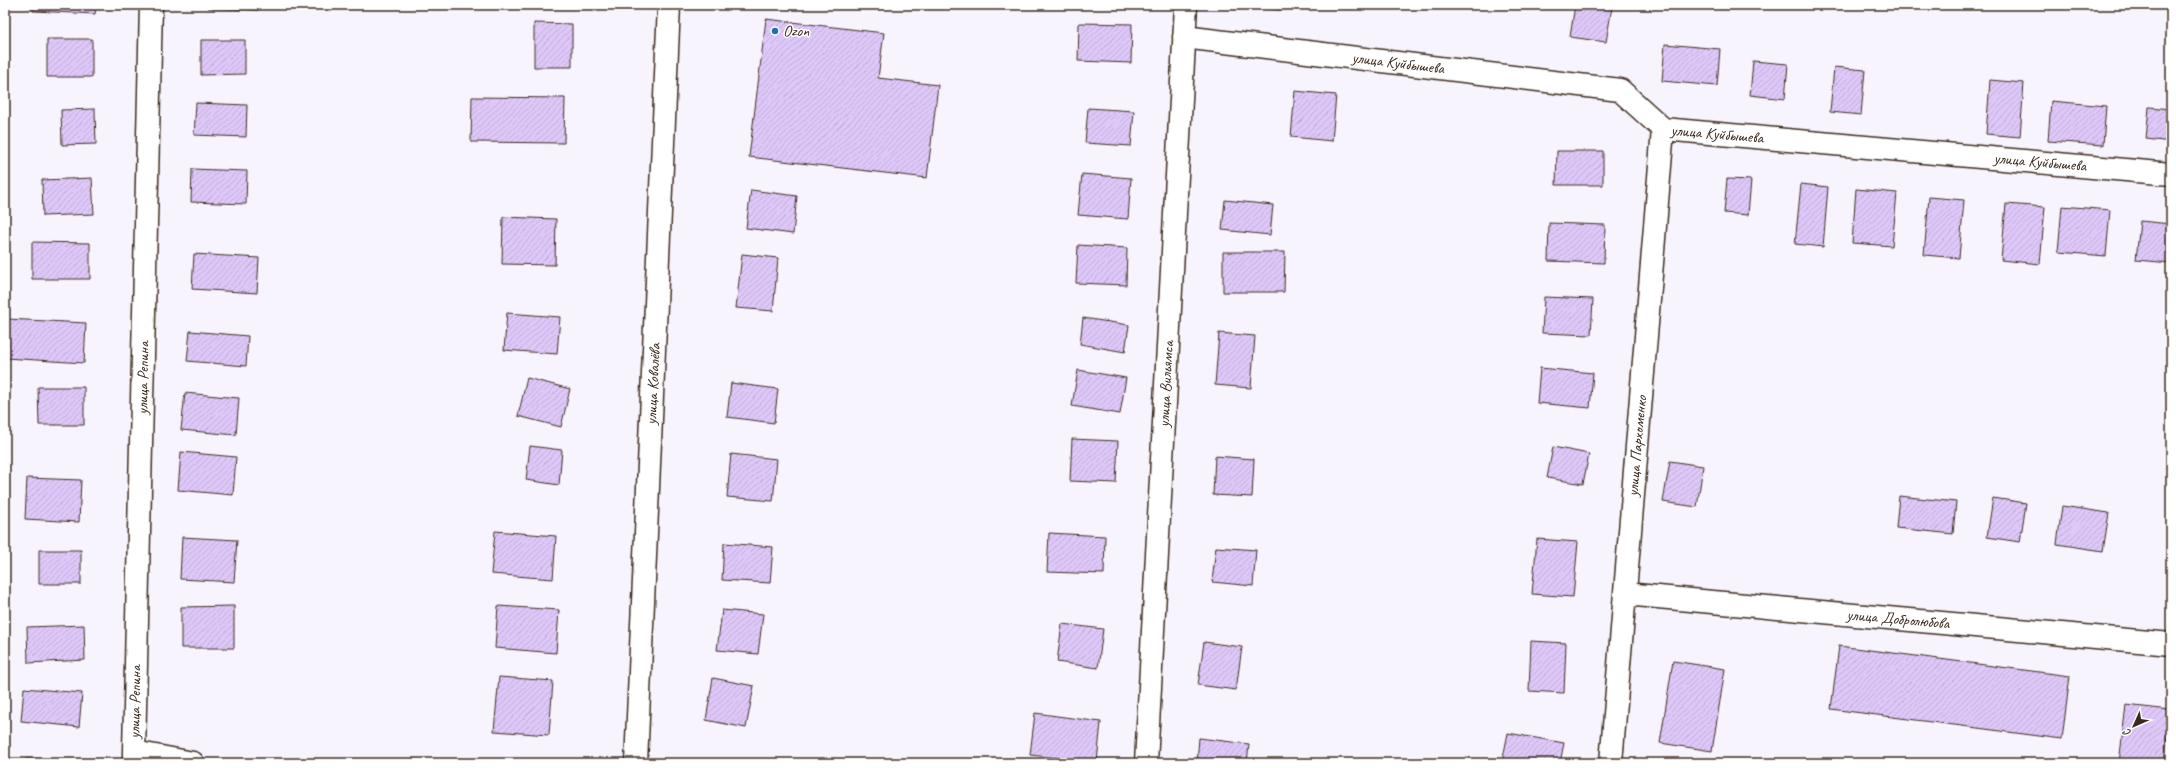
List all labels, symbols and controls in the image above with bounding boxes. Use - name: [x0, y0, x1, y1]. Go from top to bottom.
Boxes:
- place label: Ozon: [783, 21, 810, 41]
- marker: Ozon: [770, 26, 780, 36]
- street label: улица Куйбышева: [1350, 47, 1447, 79]
- street label: улица Куйбышева: [1669, 120, 1766, 148]
- street label: улица Куйбышева: [1992, 148, 2089, 176]
- street label: улица Вильямса: [1154, 339, 1178, 429]
- street label: улица Репина: [132, 340, 154, 416]
- street label: улица Ковалёва: [641, 342, 665, 426]
- street label: улица Пархоменко: [1623, 393, 1651, 498]
- street label: улица Добролюбова: [1845, 604, 1952, 634]
- street label: улица Репина: [124, 664, 146, 740]
- north arrow: [2114, 706, 2154, 746]
- text: С: [2119, 725, 2134, 740]

